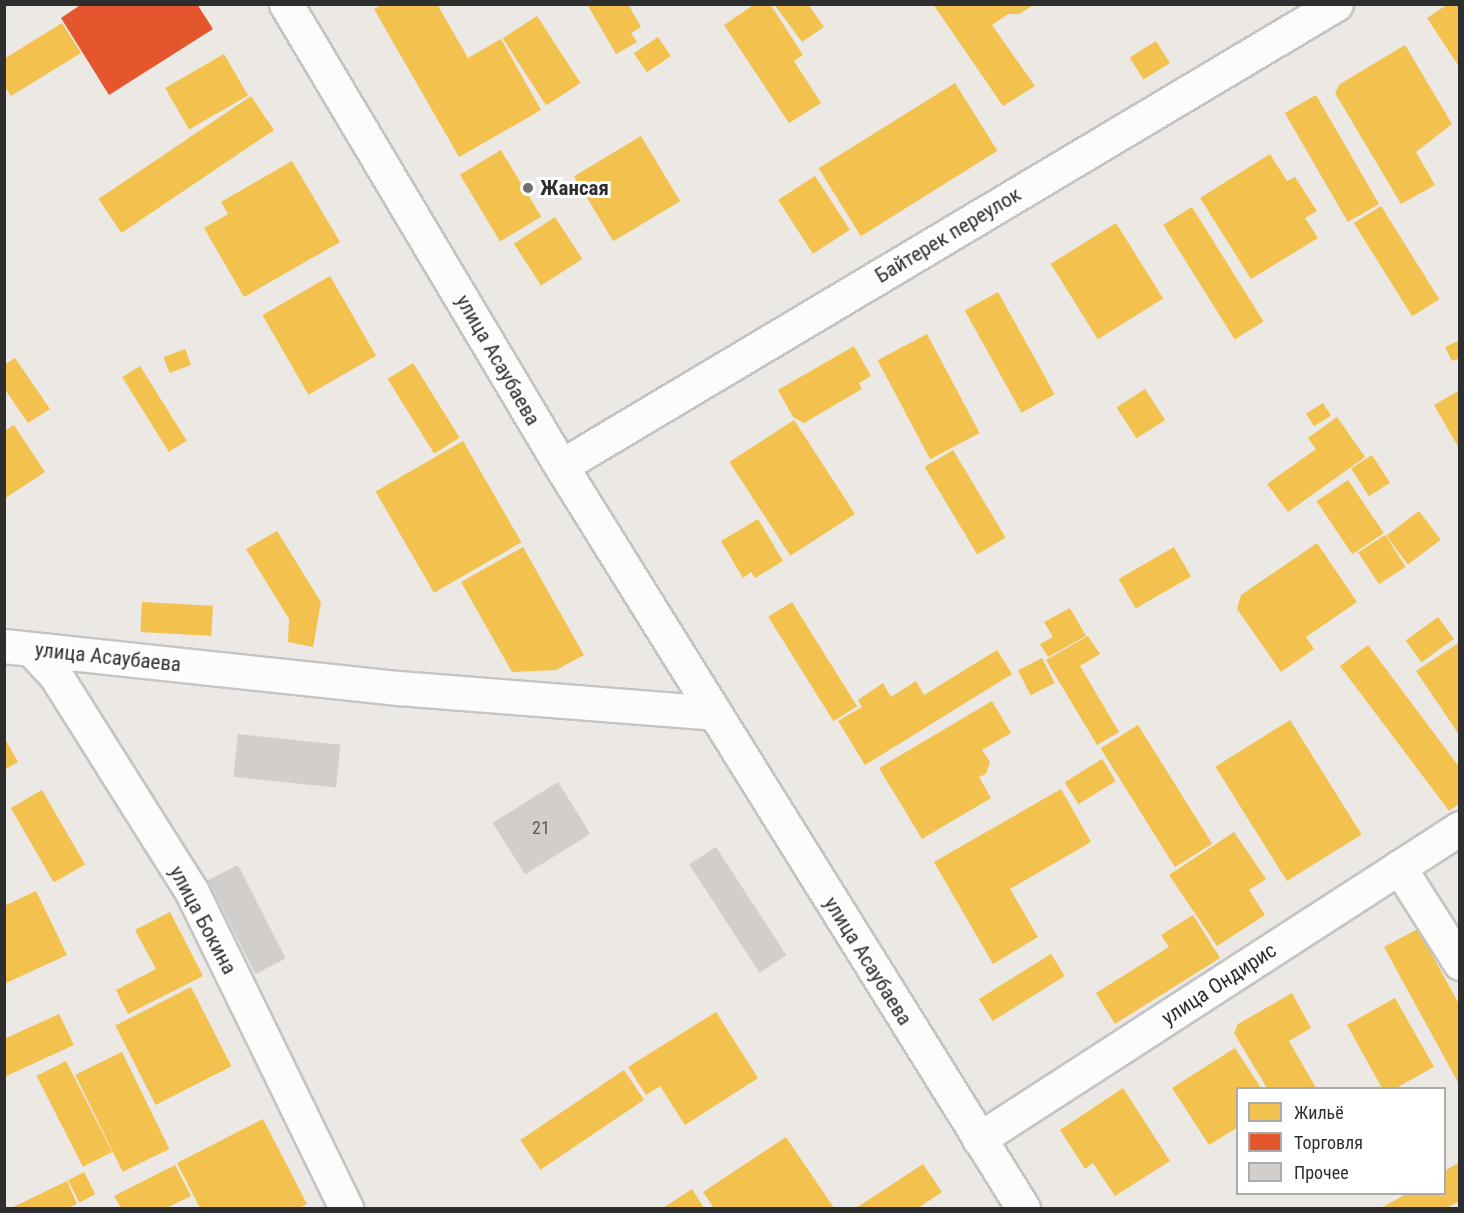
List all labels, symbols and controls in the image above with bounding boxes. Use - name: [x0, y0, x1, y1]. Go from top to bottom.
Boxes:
- place label: Жансая: [540, 175, 609, 201]
- marker: Жансая: [521, 181, 535, 195]
- street label: Байтерек переулок: [871, 182, 1025, 288]
- street label: улица Асаубаева: [450, 290, 546, 430]
- street label: улица Асаубаева: [34, 637, 182, 677]
- house number: 21: [532, 817, 550, 839]
- street label: улица Бокина: [164, 861, 242, 979]
- street label: улица Асаубаева: [818, 892, 918, 1030]
- street label: улица Ондирис: [1157, 938, 1281, 1030]
- legend: [1236, 1087, 1446, 1195]
- text: Жильё: [1294, 1102, 1344, 1123]
- text: Торговля: [1294, 1132, 1363, 1153]
- text: Прочее: [1294, 1162, 1349, 1183]

